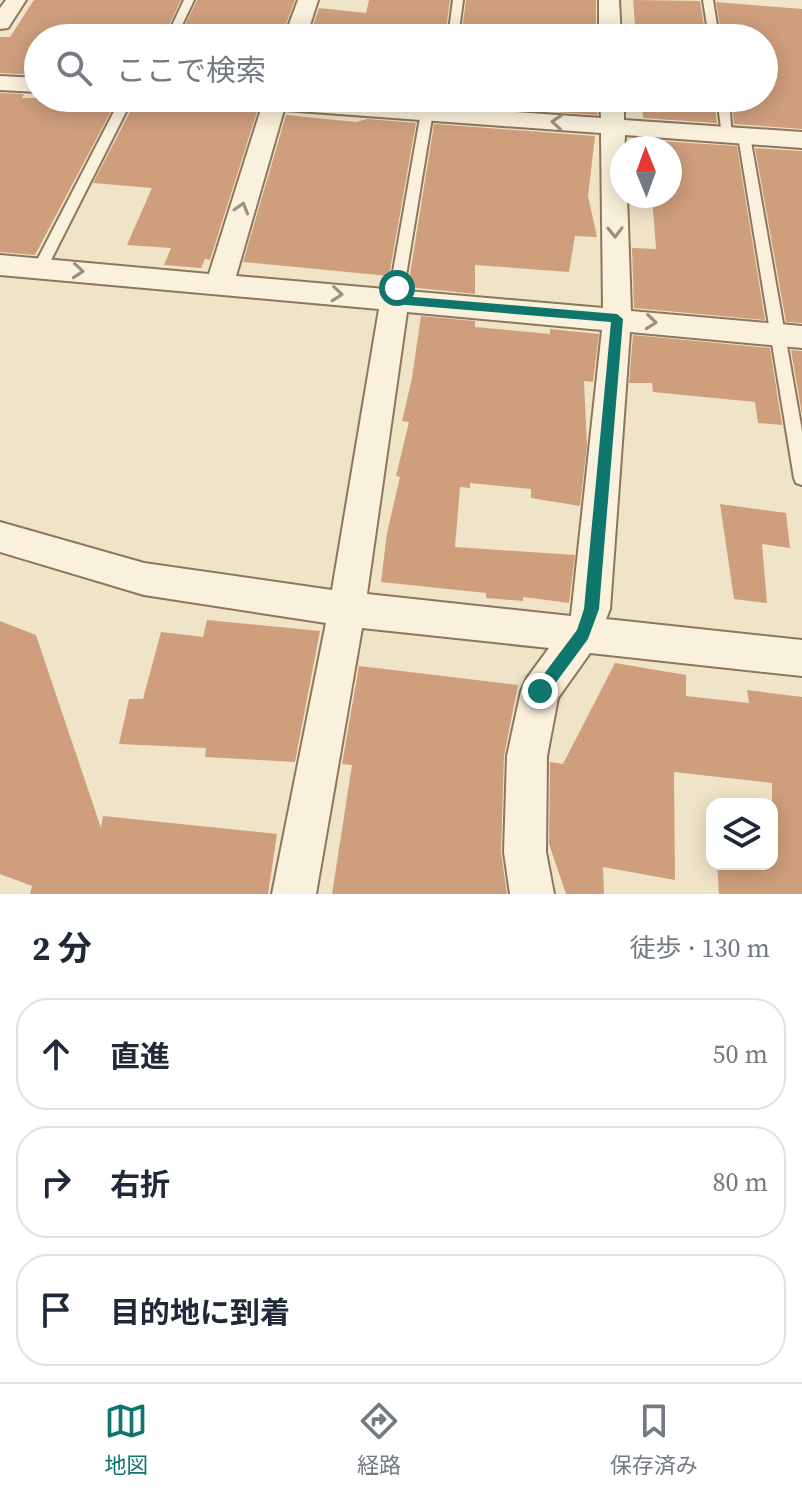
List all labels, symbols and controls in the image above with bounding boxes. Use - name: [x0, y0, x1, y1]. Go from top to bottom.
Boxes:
- search box: [24, 24, 778, 112]
- icon: search: [52, 46, 96, 90]
- text: ここで検索: [116, 50, 266, 91]
- one-way arrow: [550, 114, 563, 131]
- north arrow: [610, 136, 682, 208]
- one-way arrow: [233, 202, 249, 216]
- one-way arrow: [606, 226, 624, 239]
- one-way arrow: [72, 262, 85, 279]
- route start: [379, 270, 415, 306]
- one-way arrow: [331, 286, 344, 303]
- one-way arrow: [645, 313, 658, 330]
- route end: [522, 673, 558, 709]
- map controls: [706, 798, 778, 870]
- button: layers: [706, 798, 778, 870]
- text: 2 分: [32, 925, 92, 971]
- text: 徒歩 · 130 m: [630, 930, 770, 966]
- icon: ahead: [34, 1032, 78, 1076]
- text: 直進: [110, 1036, 170, 1077]
- text: 50 m: [713, 1036, 768, 1072]
- icon: right: [34, 1160, 78, 1204]
- text: 右折: [110, 1164, 170, 1205]
- text: 80 m: [713, 1164, 768, 1200]
- icon: arrive: [34, 1288, 78, 1332]
- text: 目的地に到着: [110, 1292, 290, 1333]
- tab: 地図: [104, 1399, 148, 1480]
- tab: 経路: [357, 1399, 401, 1480]
- tab: 保存済み: [610, 1399, 698, 1480]

